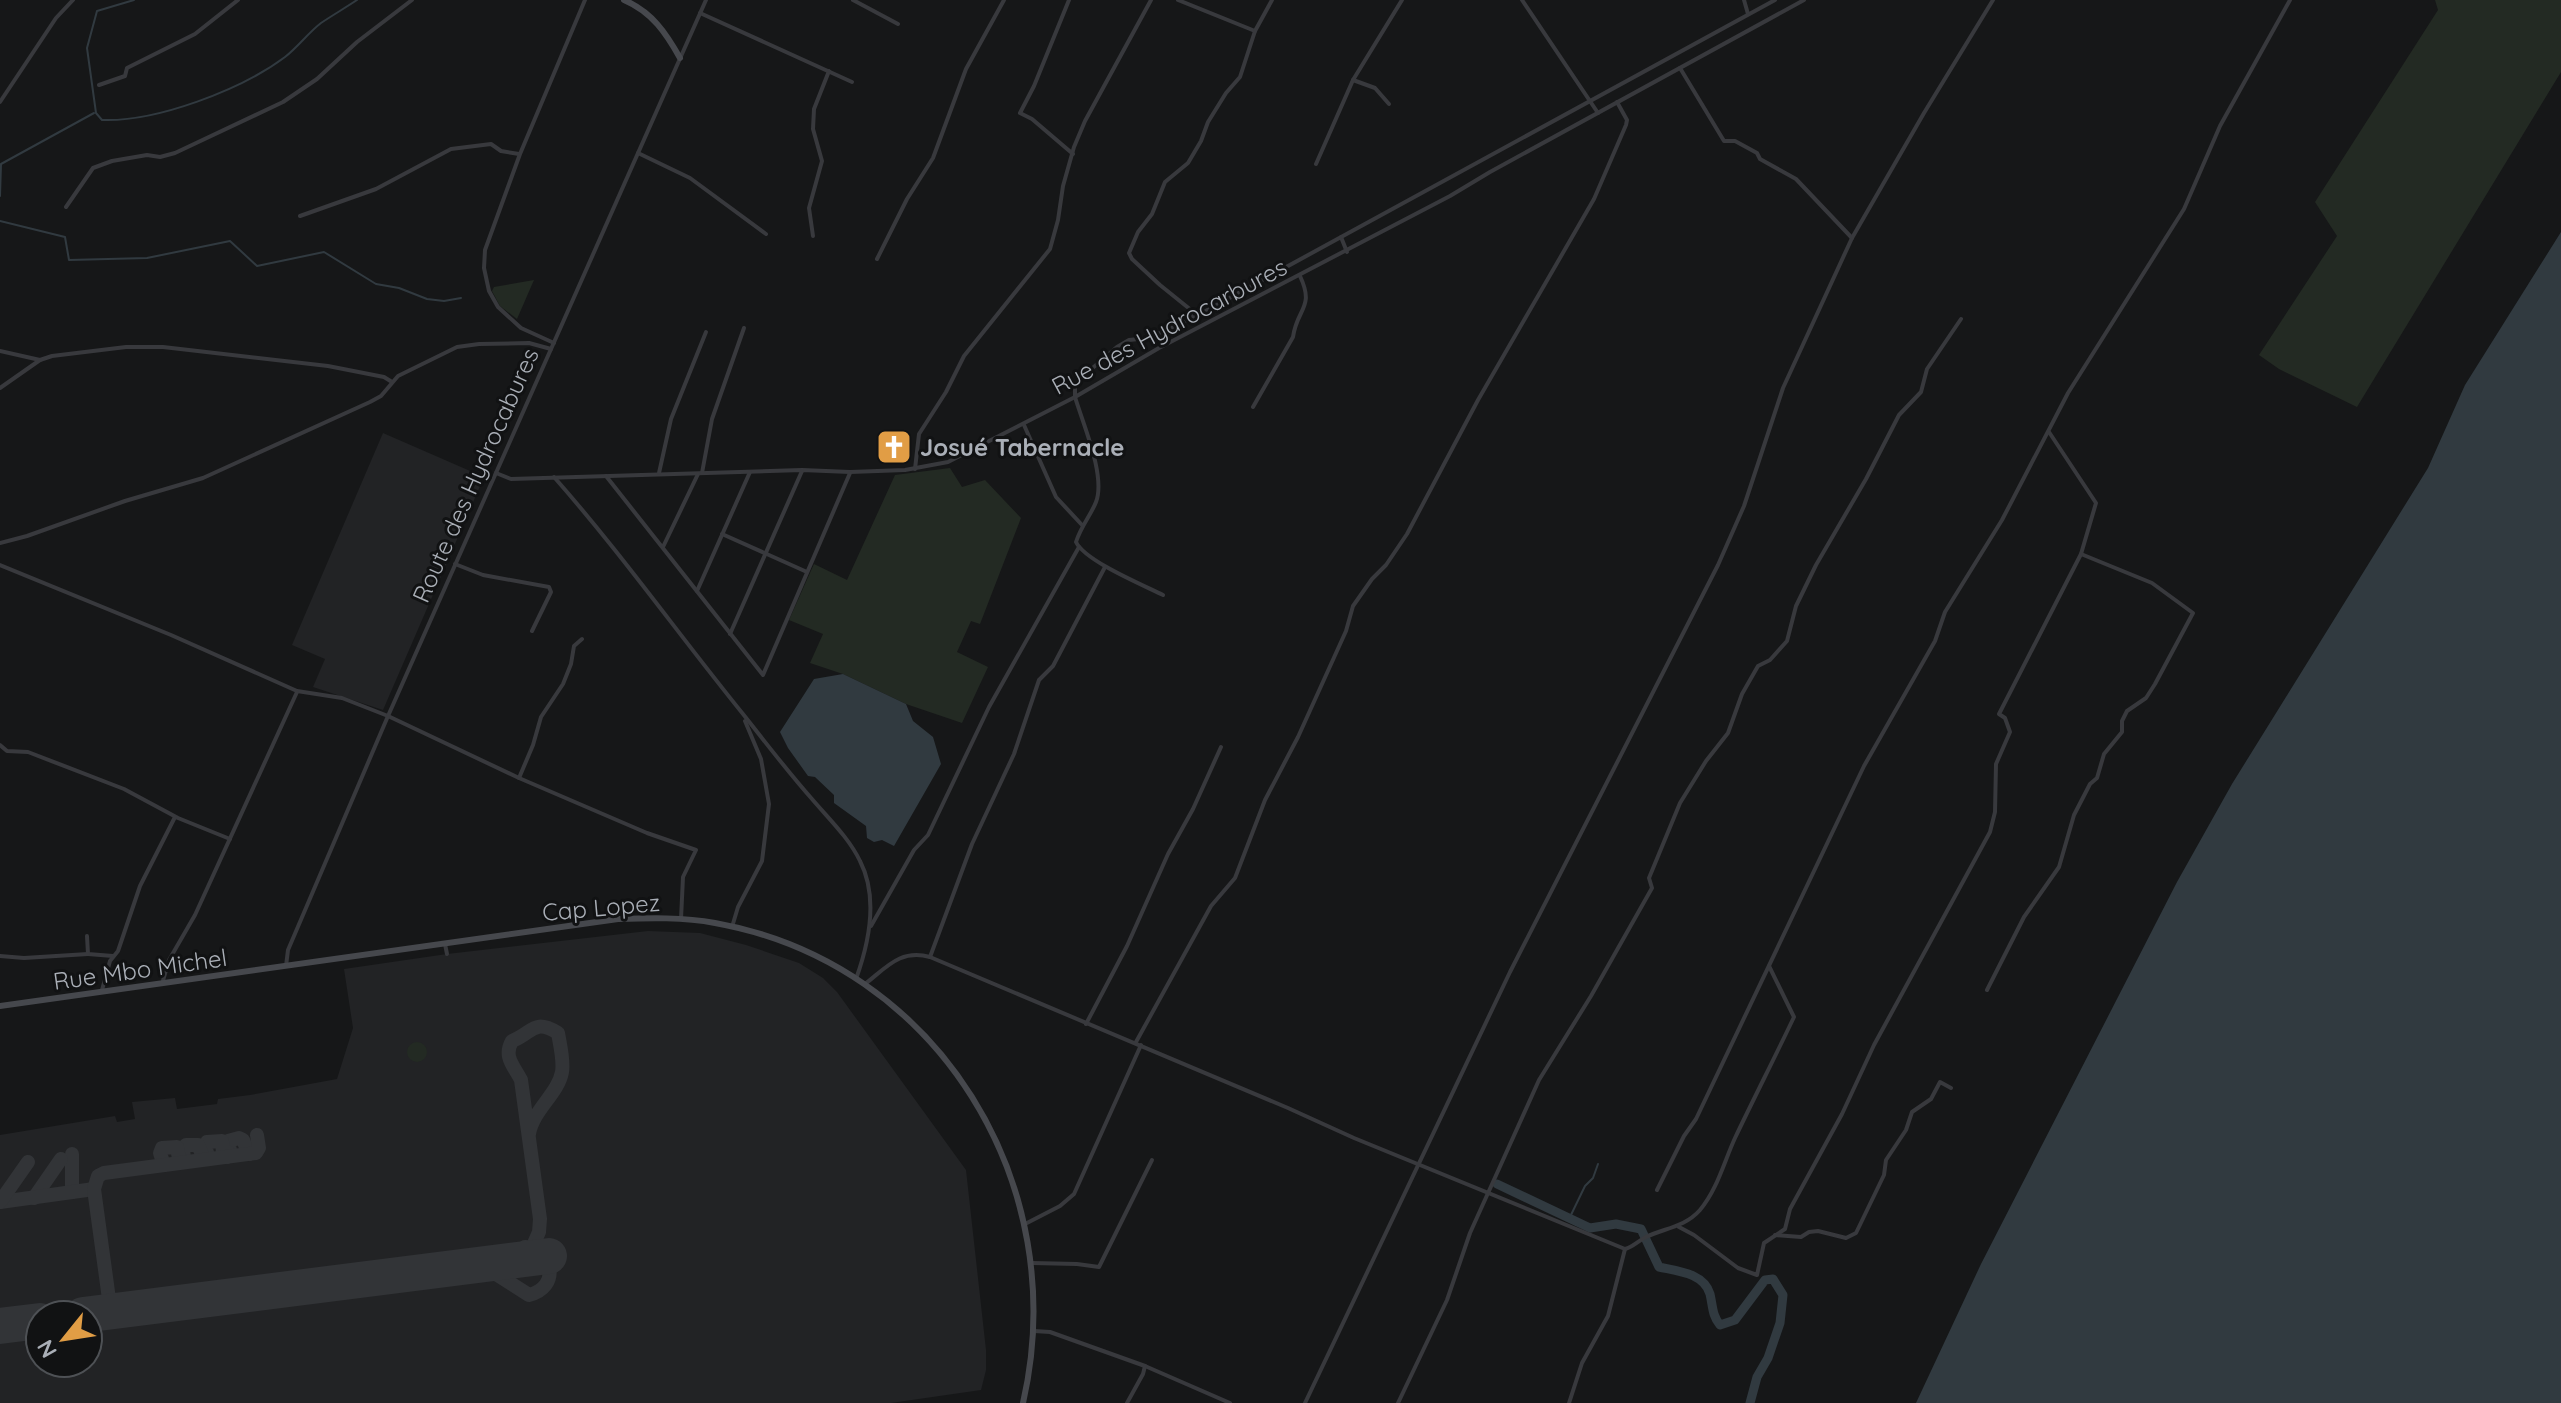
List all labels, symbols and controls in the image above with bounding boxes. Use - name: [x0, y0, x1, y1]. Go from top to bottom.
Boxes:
- street label: Rue des Hydrocarbures: [1046, 251, 1292, 401]
- street label: Route des Hydrocabures: [405, 343, 545, 607]
- church icon: Josué Tabernacle: [875, 428, 913, 466]
- place label: Josué Tabernacle: [920, 432, 1124, 462]
- street label: Cap Lopez: [541, 887, 661, 927]
- street label: Rue Mbo Michel: [51, 942, 229, 996]
- north arrow: [24, 1299, 104, 1379]
- text: N: [31, 1335, 63, 1363]

